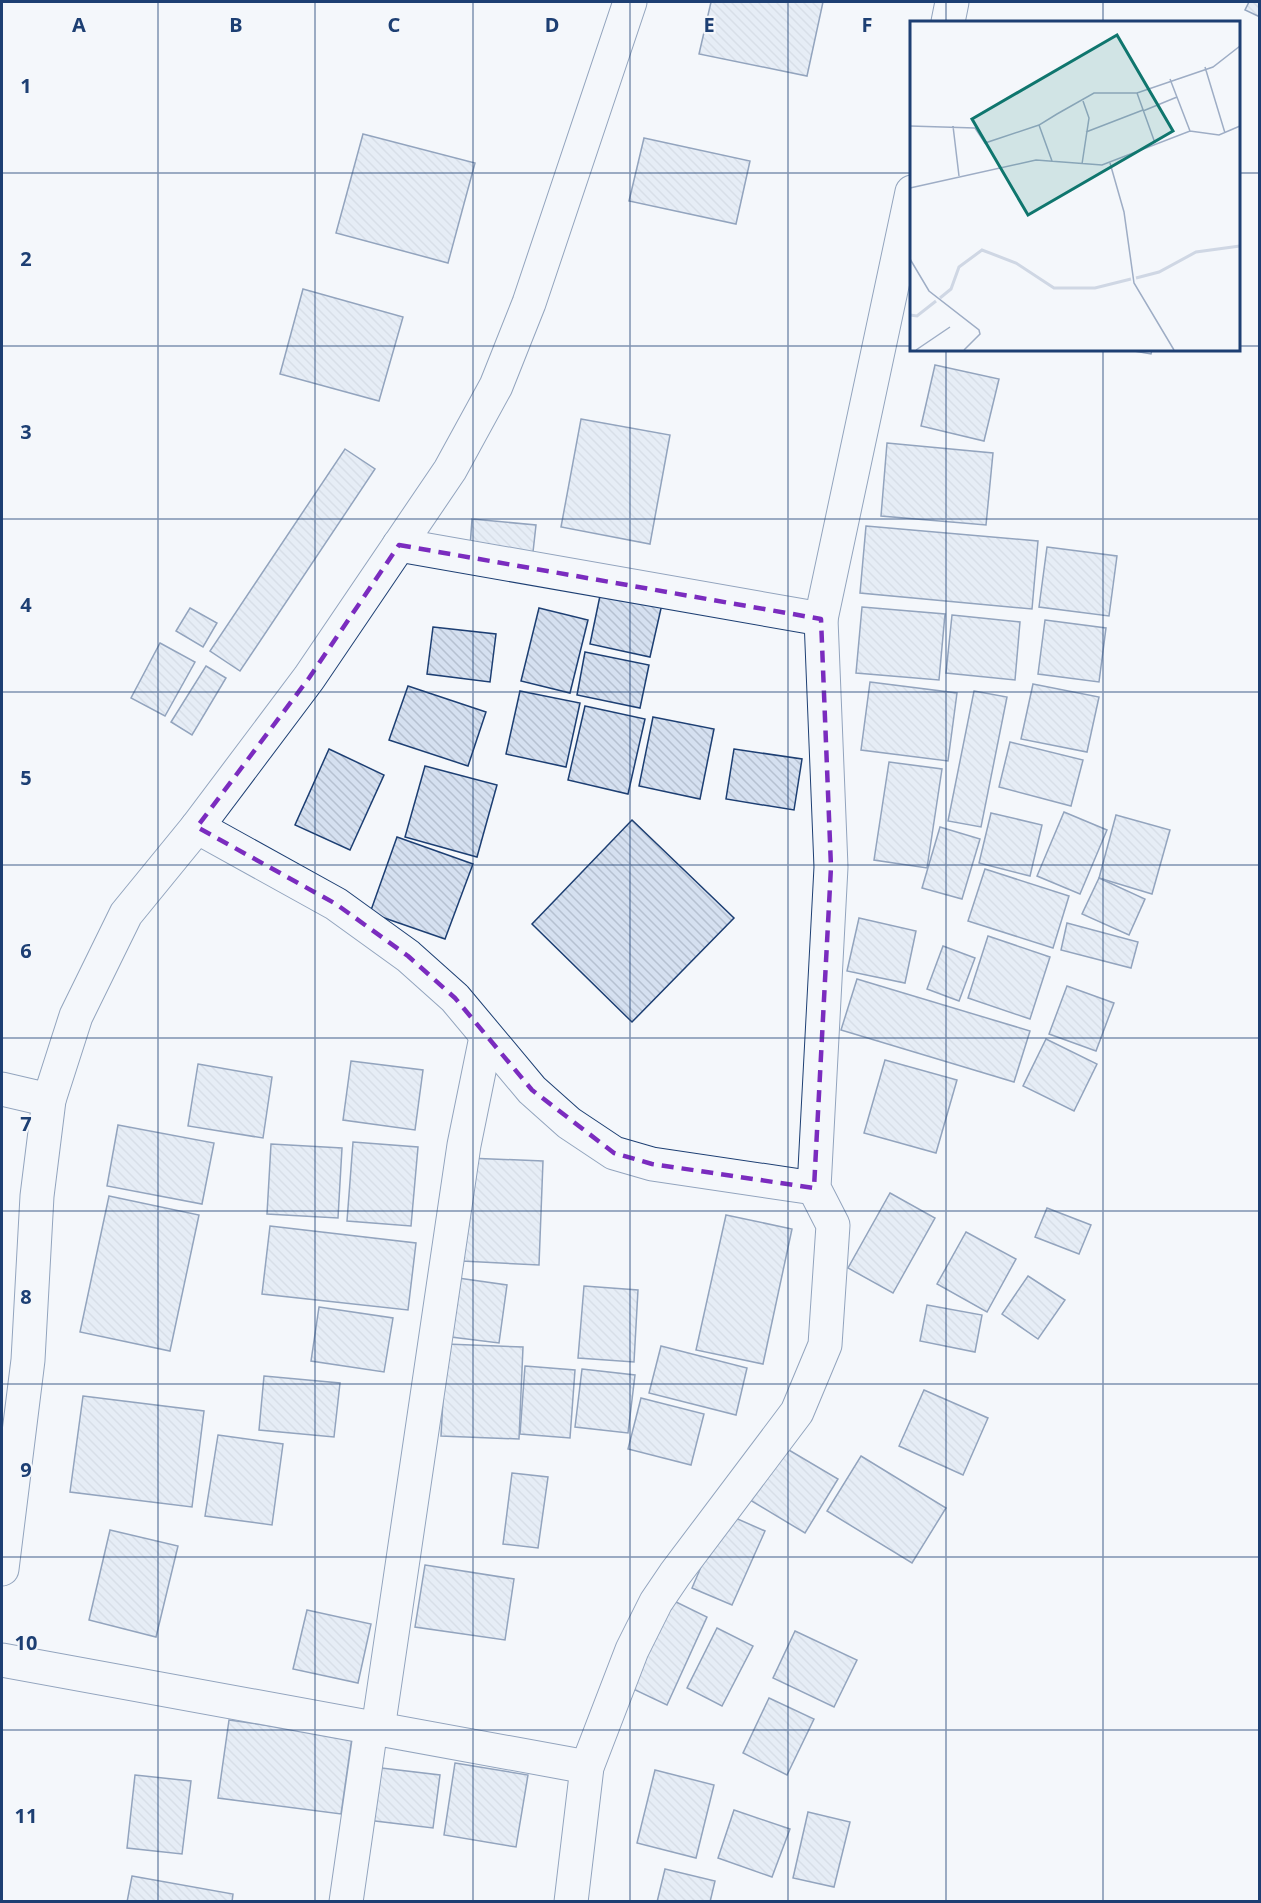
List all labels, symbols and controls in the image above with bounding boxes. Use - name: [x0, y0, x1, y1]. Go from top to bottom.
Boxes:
- text: A: [72, 11, 86, 38]
- text: B: [229, 11, 243, 38]
- text: C: [388, 11, 401, 38]
- text: D: [545, 11, 559, 38]
- text: E: [703, 11, 715, 38]
- text: F: [862, 11, 872, 38]
- inset map: [910, 21, 1240, 351]
- text: 1: [20, 72, 32, 99]
- text: 2: [20, 245, 32, 272]
- text: 3: [20, 418, 32, 445]
- text: 4: [20, 591, 32, 618]
- text: 5: [20, 764, 32, 791]
- text: 6: [20, 937, 32, 964]
- text: 7: [20, 1110, 32, 1137]
- text: 8: [20, 1283, 32, 1310]
- text: 9: [20, 1456, 32, 1483]
- text: 10: [15, 1629, 37, 1656]
- text: 11: [15, 1802, 37, 1829]

